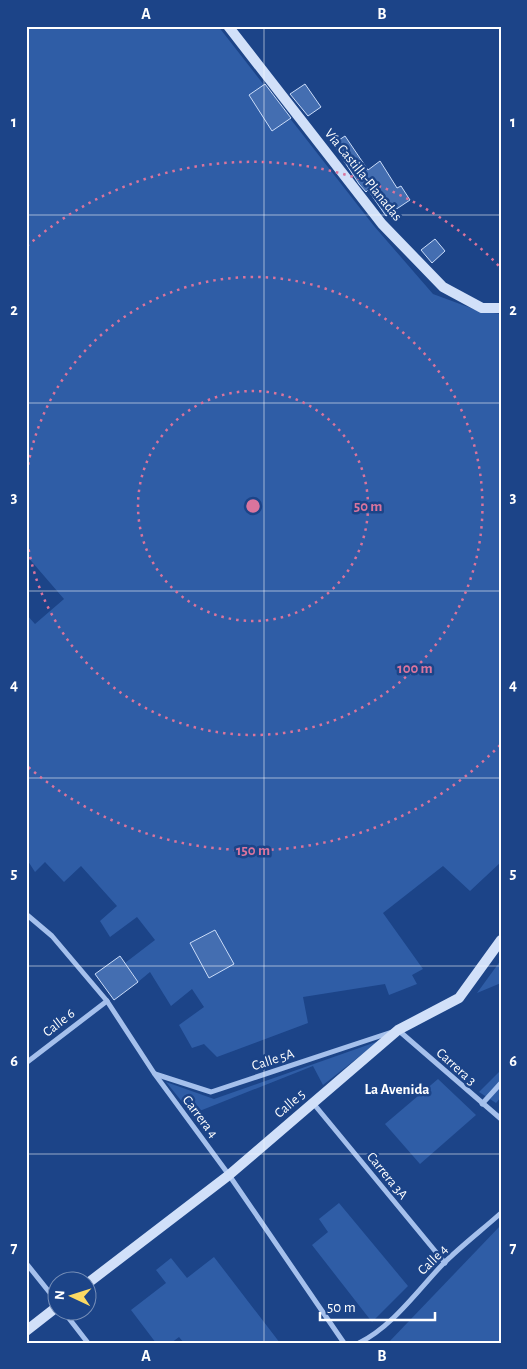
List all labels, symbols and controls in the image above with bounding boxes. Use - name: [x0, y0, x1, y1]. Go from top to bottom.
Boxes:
- text: A: [141, 6, 151, 22]
- text: B: [377, 6, 387, 22]
- text: 1: [11, 114, 17, 130]
- text: 1: [510, 114, 516, 130]
- street label: Vía Castilla-Planadas: [322, 126, 404, 224]
- text: 2: [10, 302, 18, 318]
- text: 2: [509, 302, 517, 318]
- text: 3: [11, 489, 18, 505]
- text: 3: [510, 489, 517, 505]
- centre of rings: [244, 497, 262, 515]
- text: 50 m: [354, 499, 382, 514]
- text: 100 m: [397, 661, 433, 676]
- text: 4: [10, 677, 18, 693]
- text: 4: [509, 677, 517, 693]
- text: 150 m: [236, 843, 270, 858]
- text: 5: [11, 865, 18, 881]
- text: 5: [510, 865, 517, 881]
- street label: Calle 6: [41, 1006, 77, 1040]
- street label: Carrera 3: [433, 1046, 479, 1088]
- street label: Calle 5A: [250, 1047, 296, 1073]
- text: 6: [10, 1053, 18, 1069]
- text: 6: [509, 1053, 517, 1069]
- district label: La Avenida: [364, 1082, 430, 1097]
- street label: Calle 5: [272, 1087, 308, 1121]
- street label: Carrera 4: [180, 1093, 220, 1141]
- street label: Carrera 3A: [364, 1150, 410, 1202]
- text: 7: [11, 1240, 18, 1256]
- text: 7: [510, 1240, 517, 1256]
- street label: Calle 4: [415, 1242, 451, 1278]
- north arrow: [48, 1272, 98, 1322]
- scale bar: [320, 1289, 434, 1321]
- text: N: [53, 1290, 67, 1301]
- text: 50 m: [327, 1300, 356, 1315]
- text: A: [141, 1348, 151, 1364]
- text: B: [377, 1348, 387, 1364]

